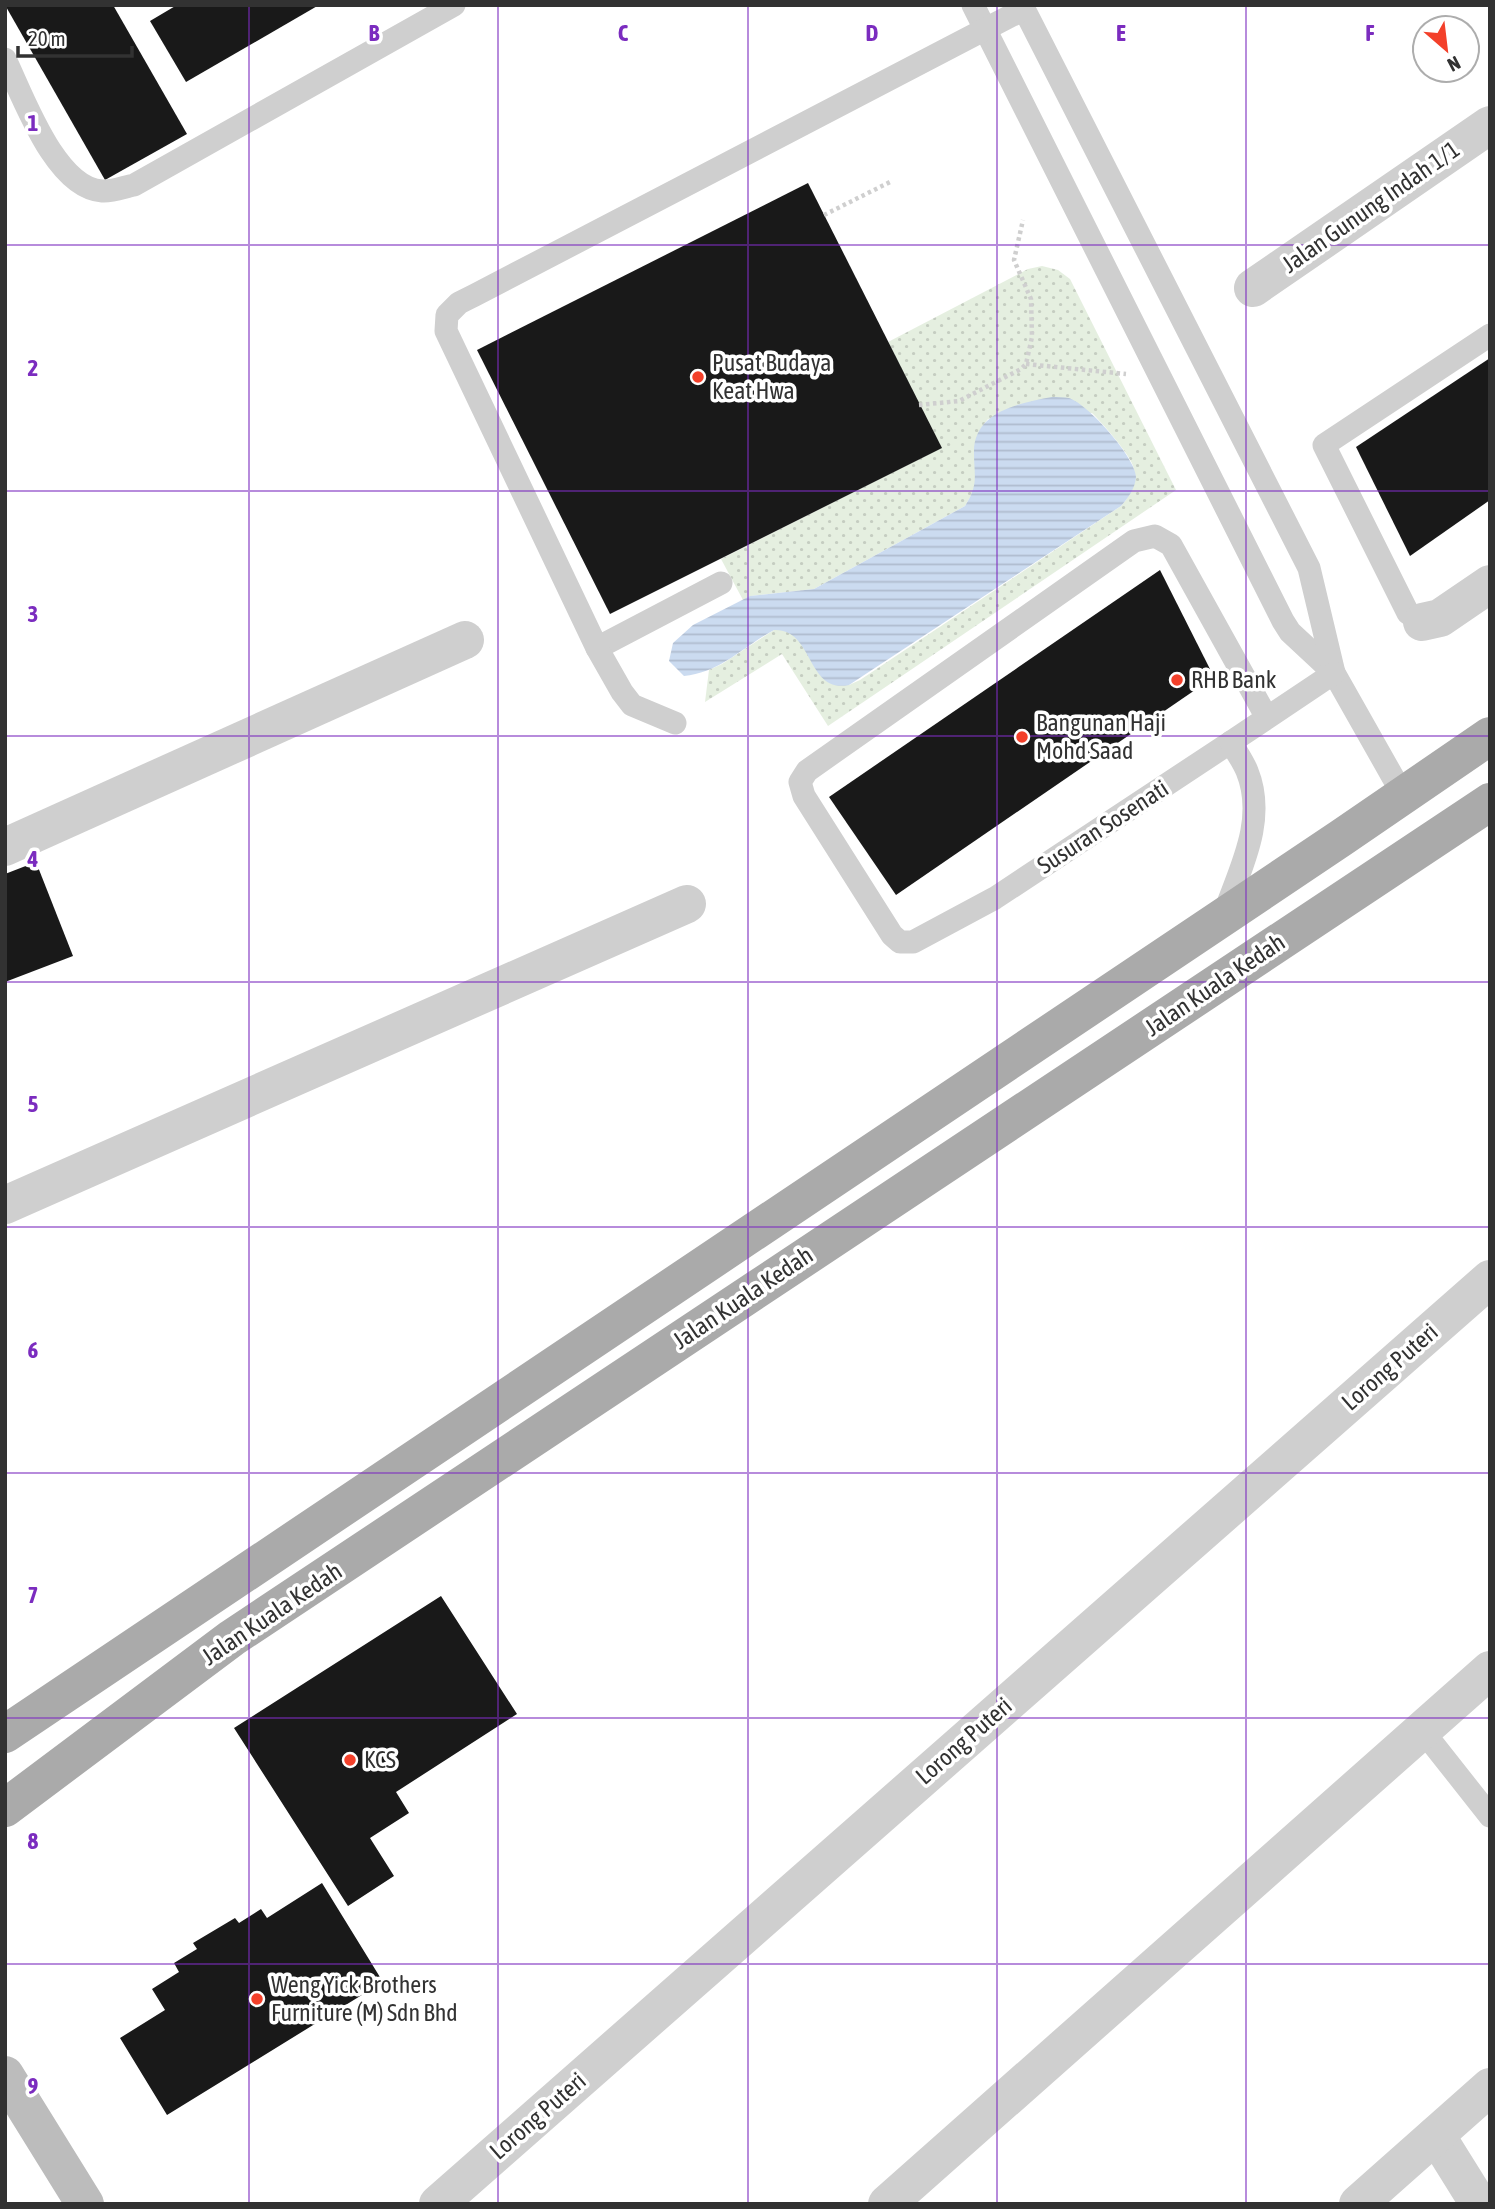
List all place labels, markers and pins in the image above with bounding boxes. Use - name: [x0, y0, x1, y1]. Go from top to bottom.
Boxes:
- place label: Pusat Budaya Keat Hwa: [712, 349, 832, 404]
- marker: Pusat Budaya Keat Hwa: [690, 369, 706, 385]
- place label: RHB Bank: [1191, 666, 1277, 693]
- marker: RHB Bank: [1169, 672, 1185, 688]
- place label: Bangunan Haji Mohd Saad: [1036, 709, 1166, 764]
- marker: Bangunan Haji Mohd Saad: [1014, 729, 1030, 745]
- place label: KCS: [364, 1746, 396, 1773]
- marker: KCS: [342, 1752, 358, 1768]
- place label: Weng Yick Brothers Furniture (M) Sdn Bhd: [271, 1971, 458, 2026]
- marker: Weng Yick Brothers Furniture (M) Sdn Bhd: [249, 1991, 265, 2007]

